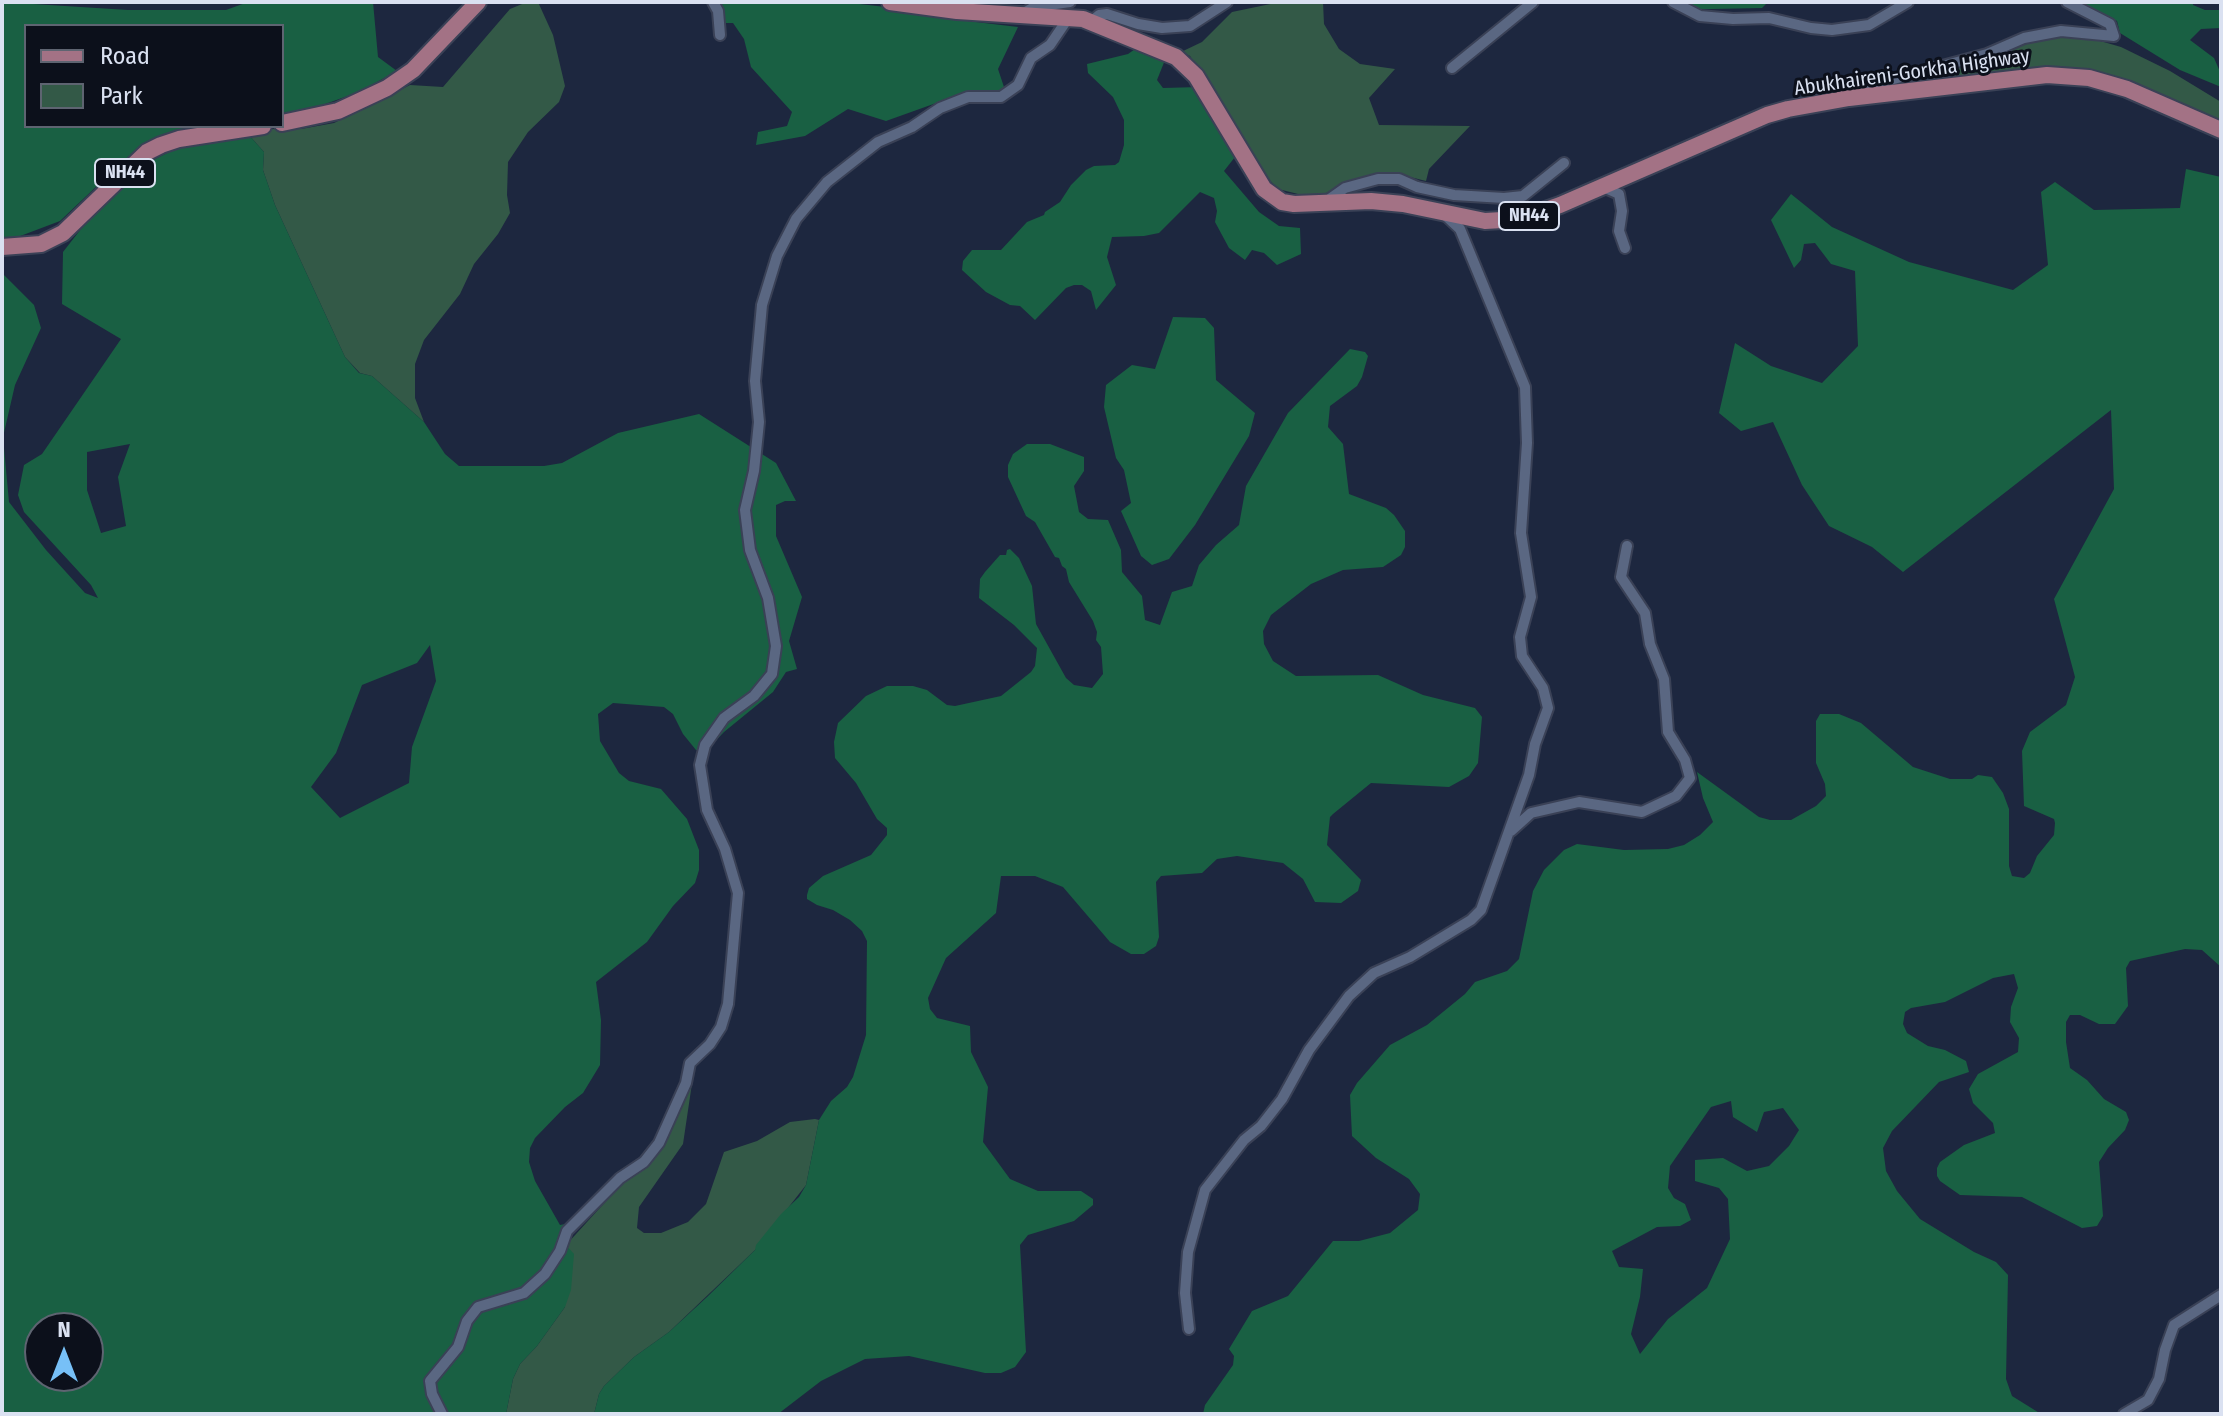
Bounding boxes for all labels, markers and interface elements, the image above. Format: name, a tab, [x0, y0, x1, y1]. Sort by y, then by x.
legend	[24, 24, 284, 128]
text: Road	[100, 42, 150, 70]
street label: Abukhaireni-Gorkha Highway	[1793, 45, 2031, 101]
text: Park	[100, 82, 143, 110]
road number: NH44	[95, 159, 155, 187]
road number: NH44	[1499, 202, 1559, 230]
north arrow	[24, 1312, 104, 1392]
text: N	[57, 1316, 71, 1343]

